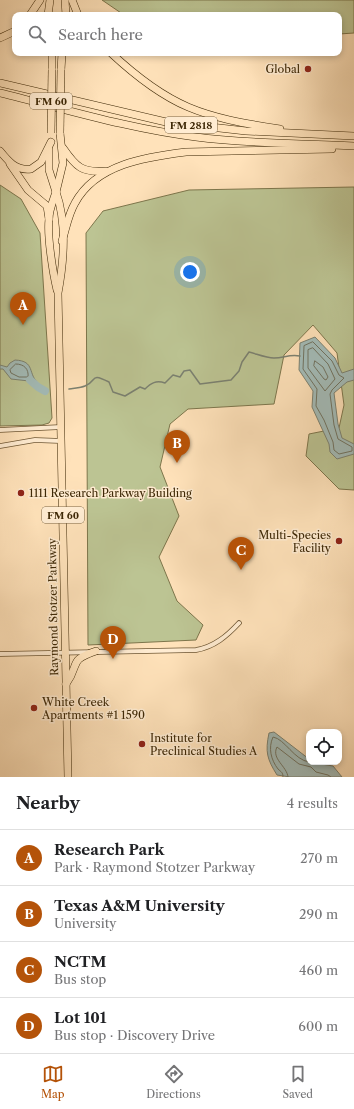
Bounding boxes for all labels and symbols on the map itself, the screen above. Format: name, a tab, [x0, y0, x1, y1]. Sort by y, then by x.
place label: Global	[265, 62, 301, 76]
marker: Global	[303, 64, 313, 74]
road number: FM 60	[30, 93, 72, 109]
road number: FM 2818	[165, 117, 217, 133]
your location	[180, 262, 200, 282]
pin: A	[10, 292, 36, 325]
pin: B	[164, 430, 190, 463]
place label: 1111 Research Parkway Building	[29, 486, 192, 500]
marker: 1111 Research Parkway Building	[16, 488, 26, 498]
road number: FM 60	[42, 507, 84, 523]
place label: Multi-Species Facility	[258, 528, 332, 555]
marker: Multi-Species Facility	[334, 536, 344, 546]
street label: Raymond Stotzer Parkway	[45, 537, 61, 676]
pin: C	[228, 537, 254, 570]
pin: D	[100, 626, 126, 659]
place label: White Creek Apartments #1 1590	[41, 695, 145, 722]
marker: White Creek Apartments #1 1590	[29, 703, 39, 713]
place label: Institute for Preclinical Studies A	[150, 731, 258, 758]
marker: Institute for Preclinical Studies A	[137, 739, 147, 749]

